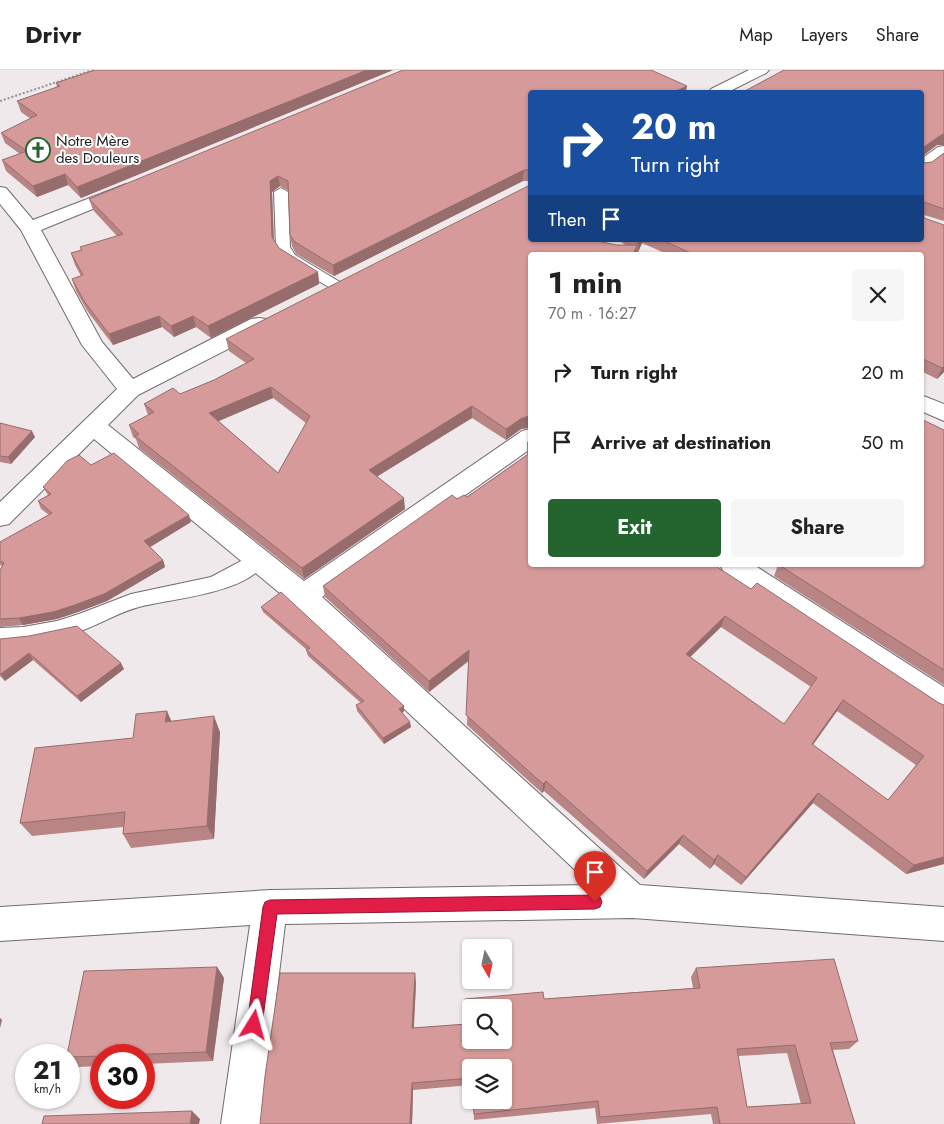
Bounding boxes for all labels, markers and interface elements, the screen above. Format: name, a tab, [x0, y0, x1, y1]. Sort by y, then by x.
text: Drivr	[25, 17, 82, 52]
text: Map	[739, 22, 773, 48]
text: Layers	[801, 22, 848, 48]
text: Share	[876, 22, 919, 48]
text: 20 m	[631, 102, 716, 152]
icon: right	[548, 110, 613, 175]
place label: Notre Mère des Douleurs	[56, 130, 139, 169]
church icon: Notre Mère des Douleurs	[25, 137, 51, 163]
text: Turn right	[631, 148, 719, 180]
icon: arrive	[597, 205, 625, 233]
text: Then	[548, 206, 587, 233]
text: 1 min	[548, 261, 622, 304]
button: close	[852, 269, 904, 321]
text: 70 m · 16:27	[548, 302, 636, 325]
icon: right	[548, 358, 576, 386]
text: Turn right	[591, 359, 677, 386]
text: 20 m	[861, 359, 904, 386]
icon: arrive	[548, 428, 576, 456]
text: Arrive at destination	[591, 429, 771, 456]
text: 50 m	[861, 429, 904, 456]
button: Exit	[548, 499, 721, 557]
button: Share	[731, 499, 904, 557]
pin	[574, 851, 616, 902]
icon: arrive	[581, 858, 609, 886]
north arrow	[462, 939, 512, 989]
map controls	[462, 939, 512, 1109]
position arrow	[227, 998, 279, 1050]
button: search	[462, 999, 512, 1049]
speed limit sign: 30	[90, 1044, 155, 1109]
text: 21	[33, 1052, 62, 1088]
button: layers	[462, 1059, 512, 1109]
text: km/h	[34, 1080, 61, 1098]

